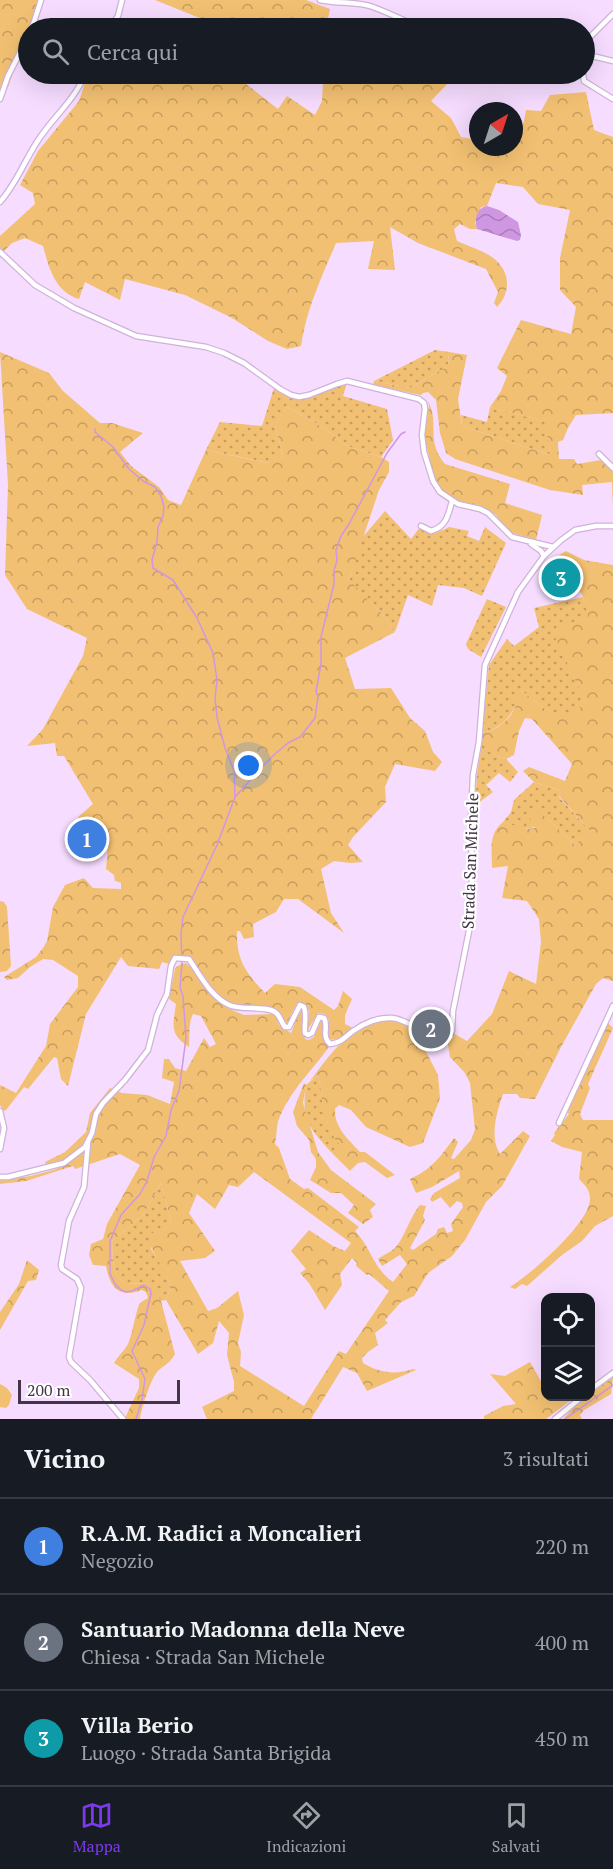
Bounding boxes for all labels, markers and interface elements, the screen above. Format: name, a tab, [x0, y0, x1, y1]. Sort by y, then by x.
search box	[18, 18, 595, 84]
icon: search	[39, 35, 72, 68]
text: Cerca qui	[87, 37, 178, 66]
north arrow	[469, 102, 523, 156]
pin: 3	[542, 556, 580, 600]
your location	[234, 751, 263, 780]
street label: Strada San Michele	[457, 793, 483, 929]
pin: 1	[68, 816, 106, 862]
pin: 2	[412, 1006, 450, 1052]
map controls	[541, 1293, 595, 1401]
button: locate	[541, 1293, 595, 1347]
button: layers	[541, 1347, 595, 1401]
scale bar	[18, 1377, 180, 1404]
text: 200 m	[27, 1379, 70, 1401]
text: Vicino	[24, 1441, 105, 1475]
text: 3 risultati	[503, 1445, 589, 1472]
text: R.A.M. Radici a Moncalieri	[81, 1518, 362, 1547]
text: 1	[38, 1533, 49, 1560]
text: 220 m	[535, 1533, 589, 1560]
text: Negozio	[81, 1547, 154, 1574]
text: Santuario Madonna della Neve	[81, 1614, 405, 1643]
text: 2	[38, 1629, 49, 1656]
text: 400 m	[535, 1629, 589, 1656]
text: Chiesa · Strada San Michele	[81, 1643, 325, 1670]
text: Villa Berio	[81, 1710, 193, 1739]
text: 3	[38, 1725, 49, 1752]
text: 450 m	[535, 1725, 589, 1752]
text: Luogo · Strada Santa Brigida	[81, 1739, 331, 1766]
tab: Mappa	[73, 1799, 121, 1857]
tab: Indicazioni	[266, 1799, 346, 1857]
tab: Salvati	[492, 1799, 540, 1857]

